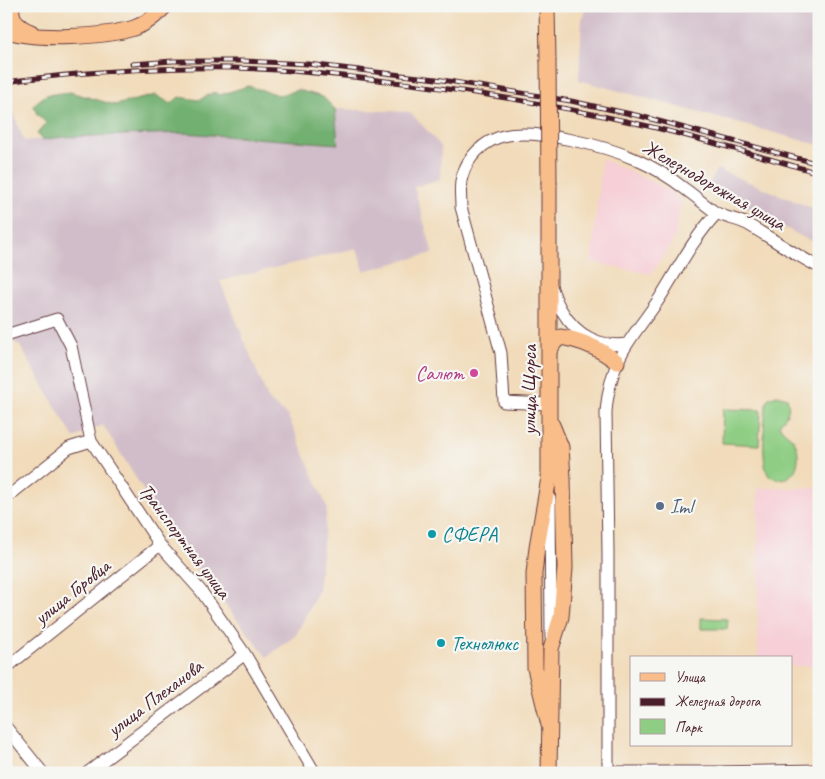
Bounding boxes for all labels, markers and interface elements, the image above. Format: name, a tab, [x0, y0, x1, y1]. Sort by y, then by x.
street label: Железнодорожная улица	[638, 134, 791, 237]
street label: улица Щорса	[517, 343, 542, 436]
place label: Салют	[416, 361, 466, 386]
marker: Салют	[468, 367, 480, 379]
street label: Транспортная улица	[133, 478, 237, 605]
place label: Iml	[670, 494, 696, 519]
marker: Iml	[654, 500, 666, 512]
place label: СФЕРА	[442, 522, 498, 547]
marker: СФЕРА	[426, 528, 438, 540]
street label: улица Горовца	[28, 553, 116, 631]
place label: Технолюкс	[451, 631, 519, 656]
marker: Технолюкс	[435, 637, 447, 649]
street label: улица Плеханова	[102, 653, 209, 743]
legend	[630, 656, 792, 746]
text: Улица	[675, 668, 706, 687]
text: Железная дорога	[675, 692, 762, 711]
text: Парк	[675, 718, 703, 737]

